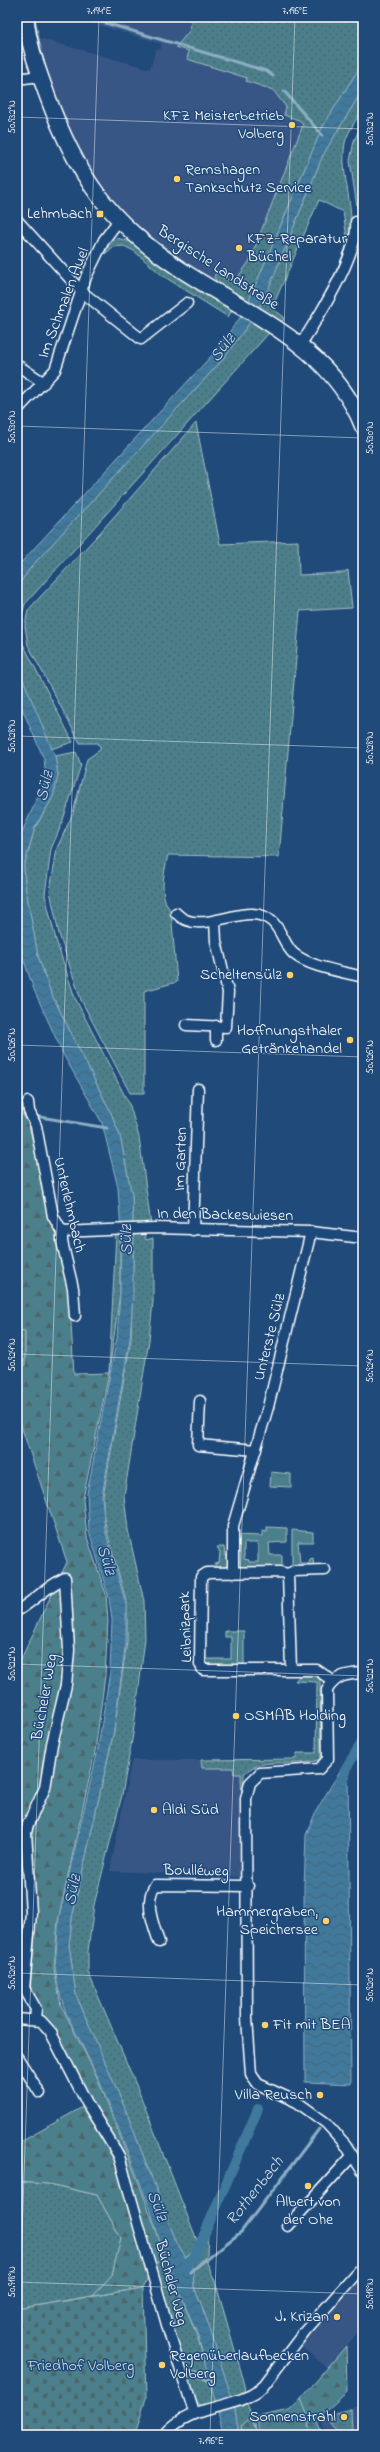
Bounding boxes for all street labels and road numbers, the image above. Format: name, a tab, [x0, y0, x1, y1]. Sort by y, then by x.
street label: Bergische Landstraße	[151, 219, 284, 317]
street label: Im Schmalen Auel	[32, 244, 96, 362]
street label: Im Garten	[168, 1126, 194, 1192]
street label: Unterlehmbach	[46, 1155, 92, 1255]
street label: In den Backeswiesen	[157, 1202, 293, 1228]
street label: Unterste Sülz	[248, 1291, 292, 1383]
street label: Leibnizpark	[173, 1590, 199, 1663]
street label: Bücheler Weg	[25, 1652, 64, 1743]
street label: Boulléweg	[162, 1858, 229, 1884]
street label: Bücheler Weg	[148, 2237, 194, 2328]

